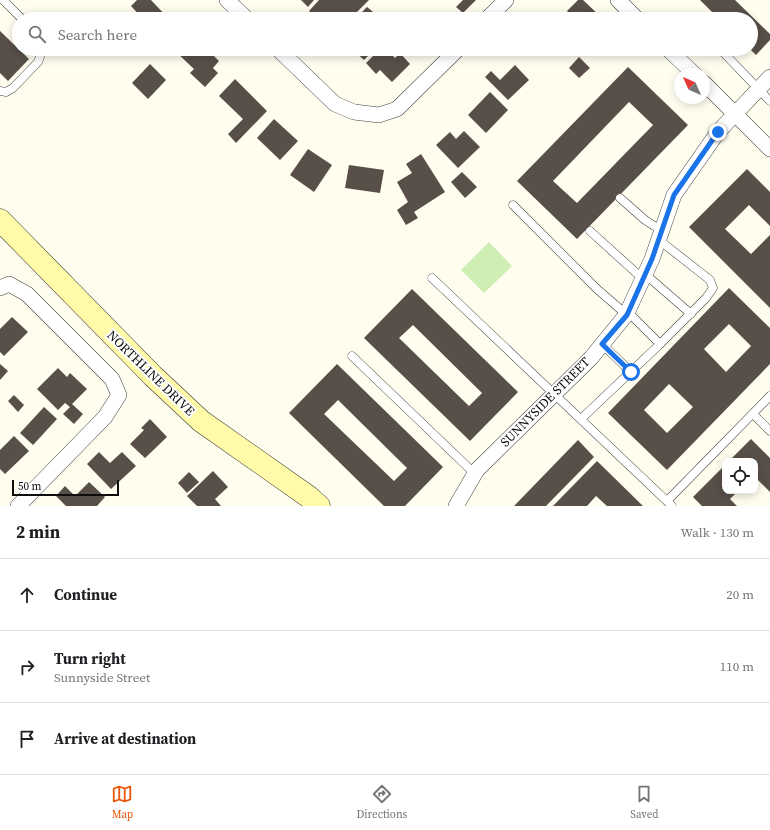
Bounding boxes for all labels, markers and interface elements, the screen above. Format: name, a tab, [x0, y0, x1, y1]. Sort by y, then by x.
search box	[12, 12, 758, 56]
icon: search	[26, 23, 48, 45]
text: Search here	[58, 24, 137, 45]
north arrow	[674, 68, 710, 104]
route end	[709, 123, 727, 141]
street label: NORTHLINE DRIVE	[103, 327, 199, 419]
street label: SUNNYSIDE STREET	[497, 354, 593, 450]
route start	[622, 363, 640, 381]
map controls	[722, 458, 758, 494]
button: locate	[722, 458, 758, 494]
scale bar	[12, 478, 119, 497]
text: 50 m	[18, 479, 41, 494]
text: 2 min	[16, 520, 60, 544]
text: Walk · 130 m	[681, 524, 754, 541]
icon: ahead	[16, 584, 38, 606]
text: Continue	[54, 584, 117, 605]
text: 20 m	[726, 586, 754, 603]
text: Turn right	[54, 648, 126, 669]
icon: right	[16, 656, 38, 678]
text: 110 m	[720, 658, 754, 675]
text: Sunnyside Street	[54, 669, 150, 686]
icon: arrive	[16, 728, 38, 750]
text: Arrive at destination	[54, 728, 196, 749]
tab: Map	[111, 783, 133, 822]
tab: Directions	[356, 783, 407, 822]
tab: Saved	[630, 783, 659, 822]

